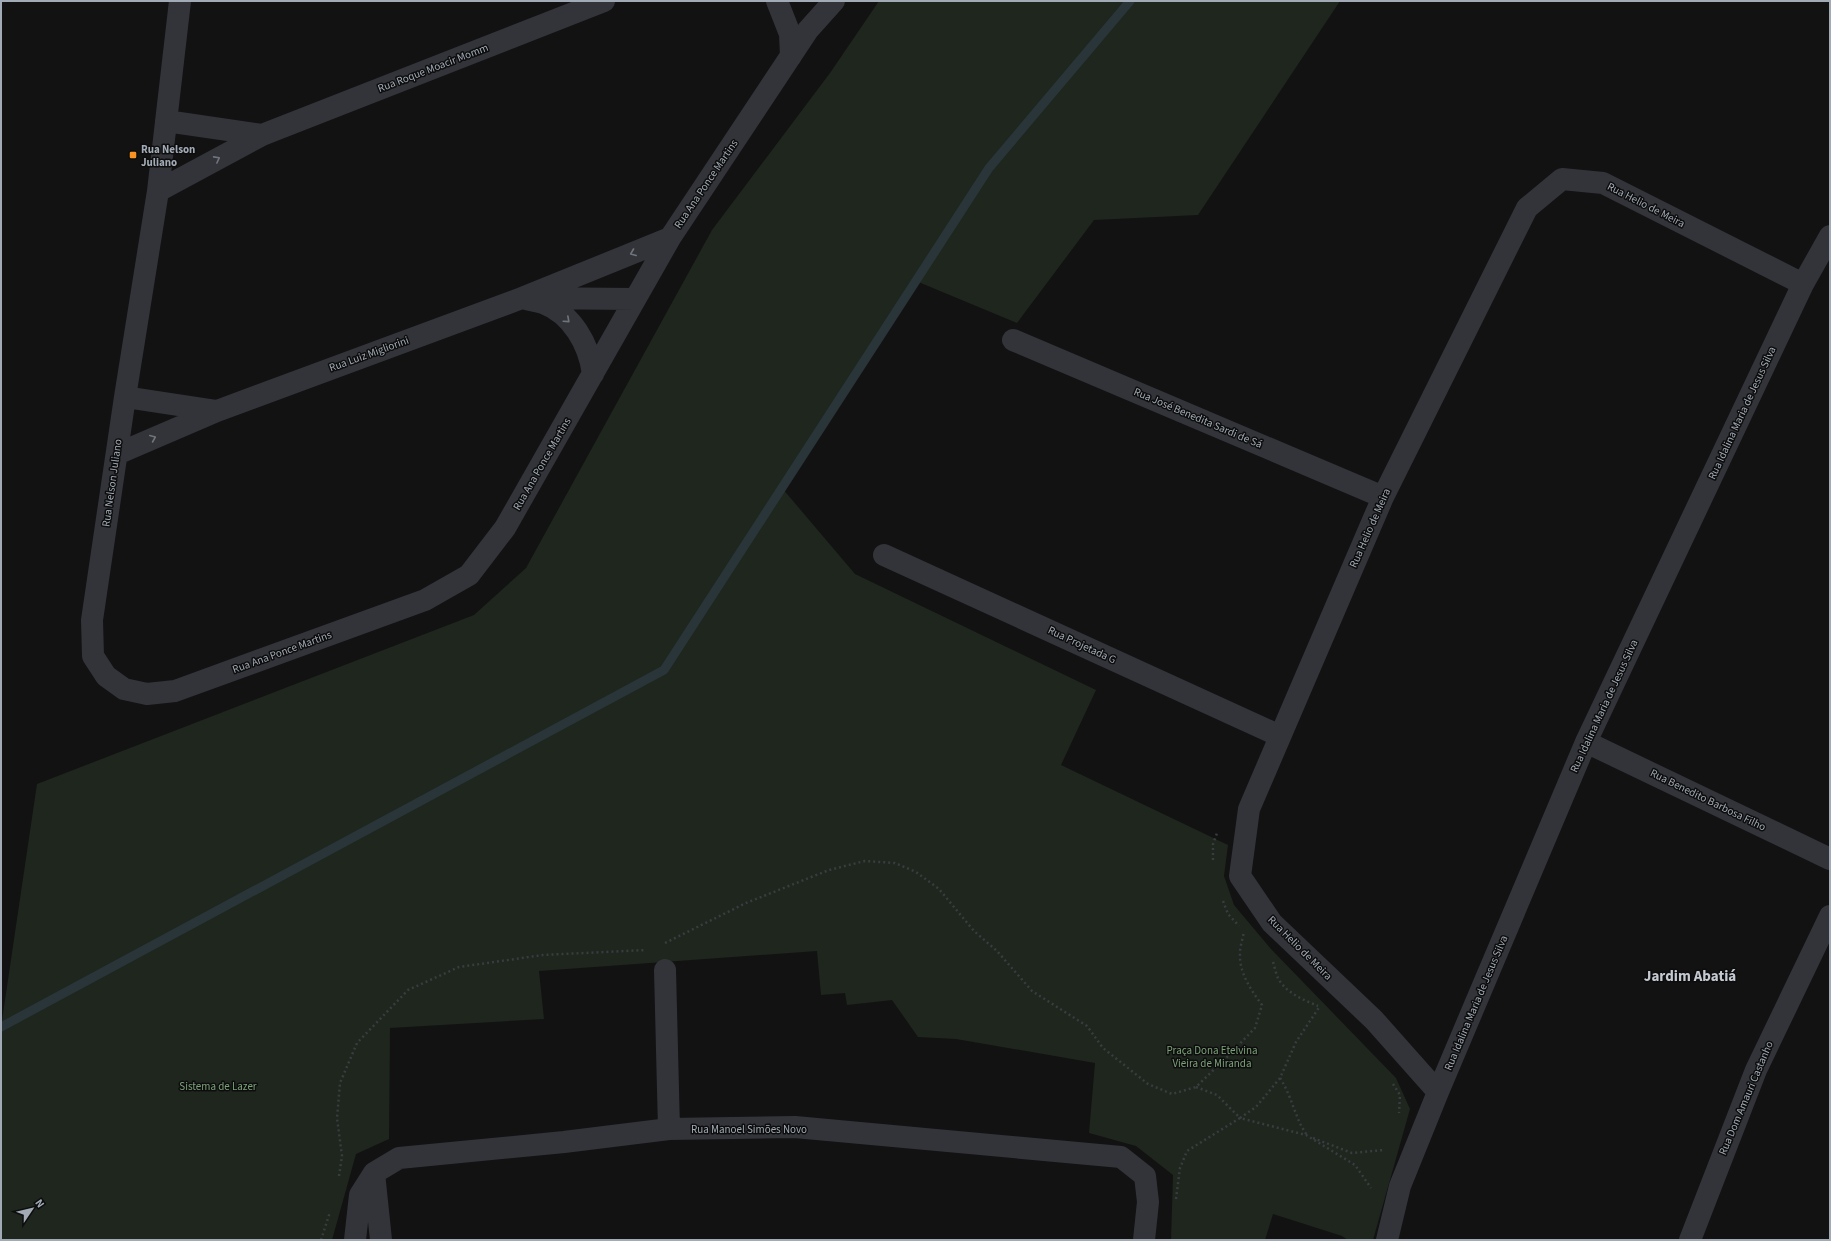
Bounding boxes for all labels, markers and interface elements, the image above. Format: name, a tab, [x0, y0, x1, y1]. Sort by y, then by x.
street label: Rua Roque Moacir Momm	[376, 40, 490, 96]
street label: Rua Ana Ponce Martins	[671, 136, 742, 232]
place label: Rua Nelson Juliano	[141, 142, 195, 170]
marker: Rua Nelson Juliano	[128, 150, 138, 160]
one-way arrow	[213, 156, 221, 164]
street label: Rua Helio de Meira	[1605, 179, 1687, 231]
one-way arrow	[630, 248, 638, 256]
one-way arrow	[562, 315, 570, 322]
street label: Rua Luiz Migliorini	[327, 333, 411, 375]
street label: Rua Idalina Maria de Jesus Silva	[1704, 344, 1780, 482]
street label: Rua José Benedita Sardi de Sá	[1131, 384, 1265, 452]
street label: Rua Ana Ponce Martins	[509, 415, 575, 513]
one-way arrow	[149, 435, 156, 443]
street label: Rua Nelson Juliano	[98, 438, 126, 528]
street label: Rua Helio de Meira	[1346, 486, 1394, 570]
street label: Rua Projetada G	[1045, 623, 1119, 667]
street label: Rua Ana Ponce Martins	[230, 627, 334, 677]
street label: Rua Idalina Maria de Jesus Silva	[1566, 637, 1642, 775]
street label: Rua Benedito Barbosa Filho	[1648, 765, 1768, 835]
street label: Rua Helio de Meira	[1265, 913, 1335, 983]
street label: Rua Idalina Maria de Jesus Silva	[1441, 933, 1511, 1073]
district label: Jardim Abatiá	[1644, 966, 1736, 987]
street label: Rua Dom Amauri Castanho	[1715, 1039, 1777, 1157]
park label: Praça Dona Etelvina Vieira de Miranda	[1166, 1043, 1258, 1071]
park label: Sistema de Lazer	[179, 1079, 257, 1094]
street label: Rua Manoel Simões Novo	[691, 1122, 807, 1137]
north arrow	[12, 1189, 52, 1229]
text: N	[32, 1196, 48, 1211]

